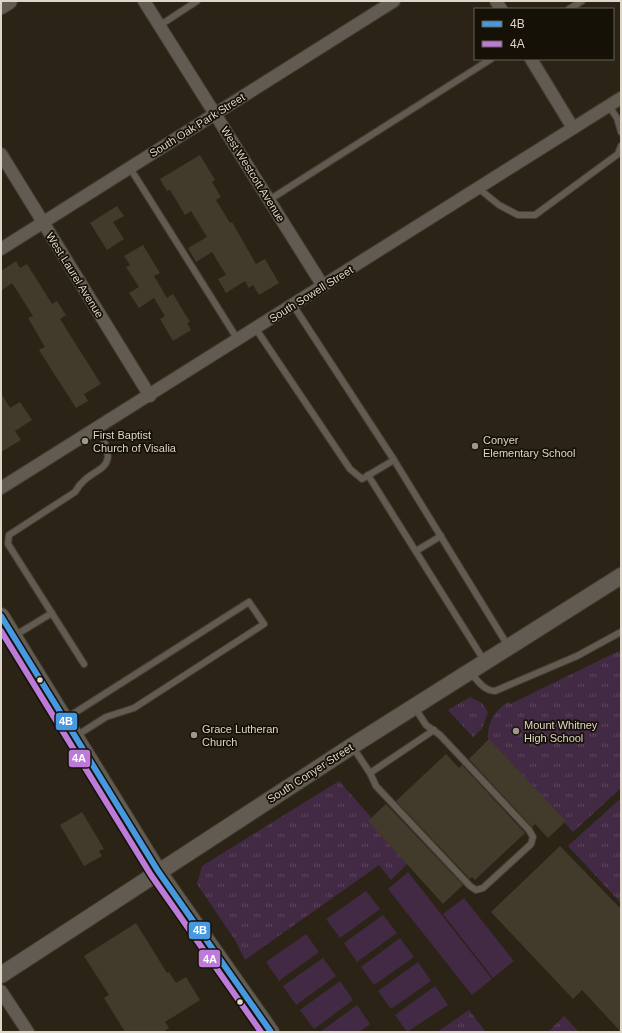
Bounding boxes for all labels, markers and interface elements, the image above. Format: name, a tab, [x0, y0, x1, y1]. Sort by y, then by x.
legend	[474, 8, 614, 60]
text: 4B	[510, 17, 525, 31]
text: 4A	[510, 37, 525, 51]
street label: South Oak Park Street	[147, 91, 247, 159]
street label: West Westcott Avenue	[219, 124, 287, 224]
street label: West Laurel Avenue	[44, 230, 106, 320]
street label: South Sowell Street	[267, 263, 355, 325]
place label: First Baptist Church of Visalia	[93, 429, 177, 454]
place label: Conyer Elementary School	[483, 434, 575, 459]
marker: First Baptist Church of Visalia	[80, 436, 90, 446]
marker: Conyer Elementary School	[470, 441, 480, 451]
unlabelled marker	[35, 675, 45, 685]
line badge: 4B	[55, 712, 78, 731]
text: 4B	[59, 715, 73, 727]
place label: Mount Whitney High School	[524, 719, 598, 744]
place label: Grace Lutheran Church	[202, 723, 278, 748]
marker: Mount Whitney High School	[511, 726, 521, 736]
marker: Grace Lutheran Church	[189, 730, 199, 740]
street label: South Conyer Street	[265, 741, 355, 805]
line badge: 4A	[68, 749, 91, 768]
text: 4A	[72, 752, 86, 764]
line badge: 4B	[188, 921, 211, 940]
text: 4B	[193, 924, 207, 936]
line badge: 4A	[198, 949, 221, 968]
text: 4A	[203, 953, 217, 965]
unlabelled marker	[235, 997, 245, 1007]

